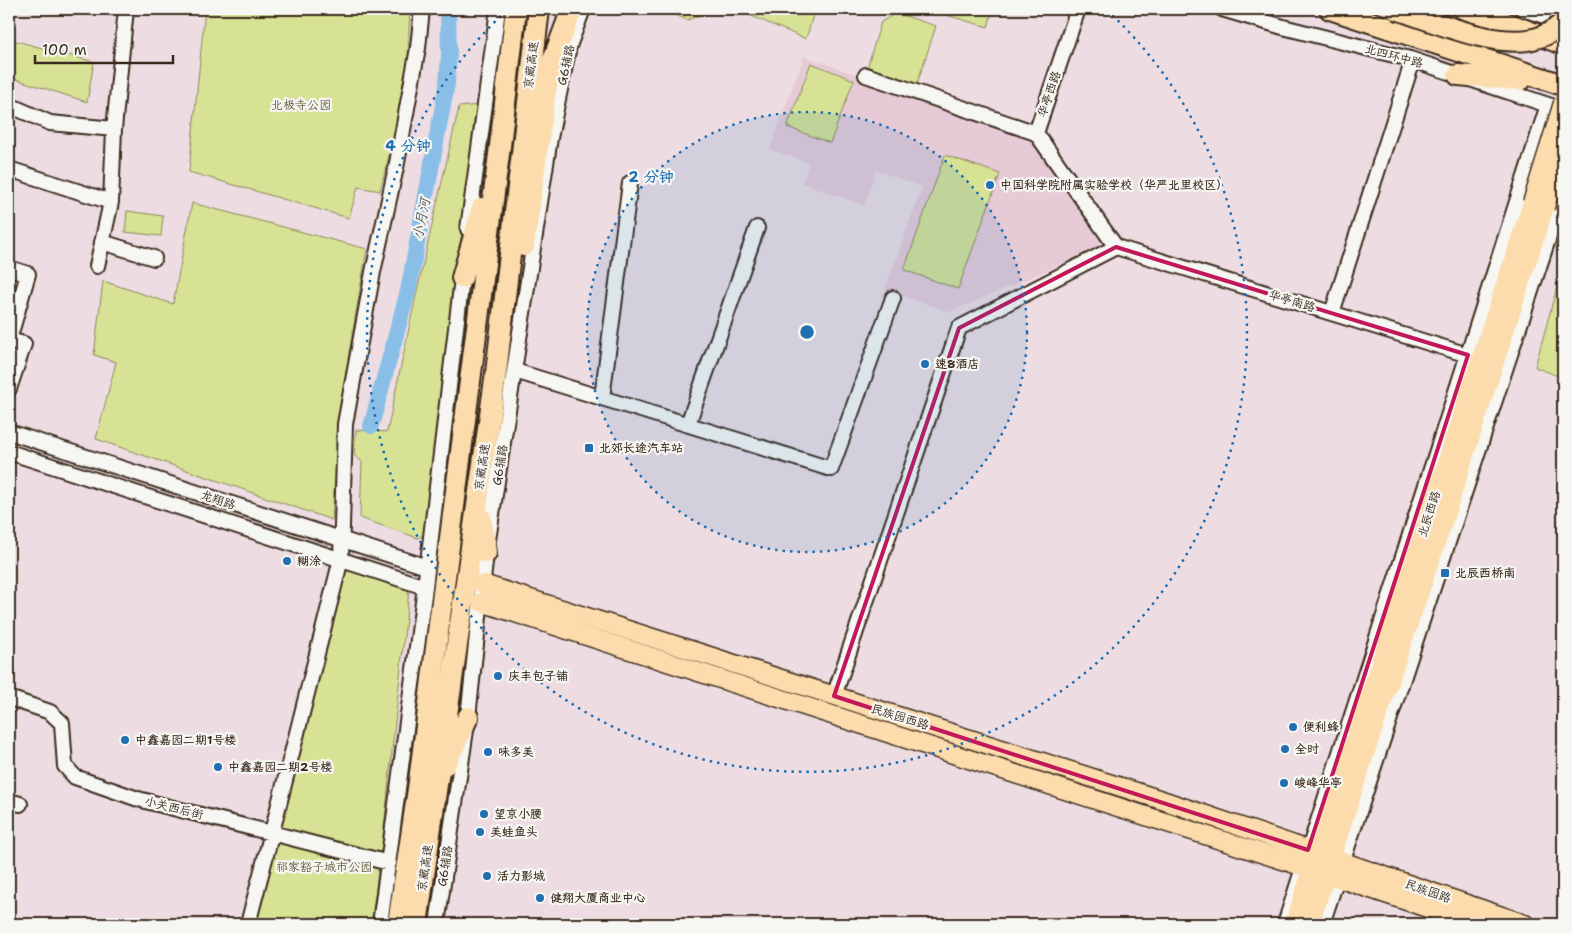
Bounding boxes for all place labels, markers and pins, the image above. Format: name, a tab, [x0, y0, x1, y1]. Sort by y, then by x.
place label: 中国科学院附属实验学校（华严北里校区）	[1000, 177, 1228, 193]
marker: 中国科学院附属实验学校（华严北里校区）	[984, 179, 996, 191]
centre of rings	[798, 323, 816, 341]
place label: 速8酒店	[935, 356, 979, 372]
marker: 速8酒店	[919, 358, 931, 370]
place label: 北郊长途汽车站	[599, 440, 683, 456]
marker: 北郊长途汽车站	[583, 442, 595, 454]
place label: 糊涂	[297, 553, 321, 569]
marker: 糊涂	[281, 555, 293, 567]
place label: 北辰西桥南	[1455, 565, 1515, 581]
marker: 北辰西桥南	[1439, 567, 1451, 579]
place label: 庆丰包子铺	[508, 668, 568, 684]
marker: 庆丰包子铺	[492, 670, 504, 682]
place label: 便利蜂	[1303, 719, 1339, 735]
marker: 便利蜂	[1287, 721, 1299, 733]
place label: 中鑫嘉园二期1号楼	[135, 732, 236, 748]
marker: 中鑫嘉园二期1号楼	[119, 734, 131, 746]
place label: 全时	[1295, 741, 1319, 757]
marker: 全时	[1279, 743, 1291, 755]
place label: 味多美	[498, 744, 534, 760]
marker: 味多美	[482, 746, 494, 758]
place label: 中鑫嘉园二期2号楼	[228, 759, 332, 775]
marker: 中鑫嘉园二期2号楼	[212, 761, 224, 773]
place label: 峻峰华亭	[1294, 775, 1342, 791]
marker: 峻峰华亭	[1278, 777, 1290, 789]
place label: 望京小腰	[494, 806, 542, 822]
marker: 望京小腰	[478, 808, 490, 820]
place label: 美蛙鱼头	[490, 824, 538, 840]
marker: 美蛙鱼头	[474, 826, 486, 838]
place label: 活力影城	[497, 868, 545, 884]
marker: 活力影城	[481, 870, 493, 882]
place label: 健翔大厦商业中心	[550, 890, 646, 906]
marker: 健翔大厦商业中心	[534, 892, 546, 904]

